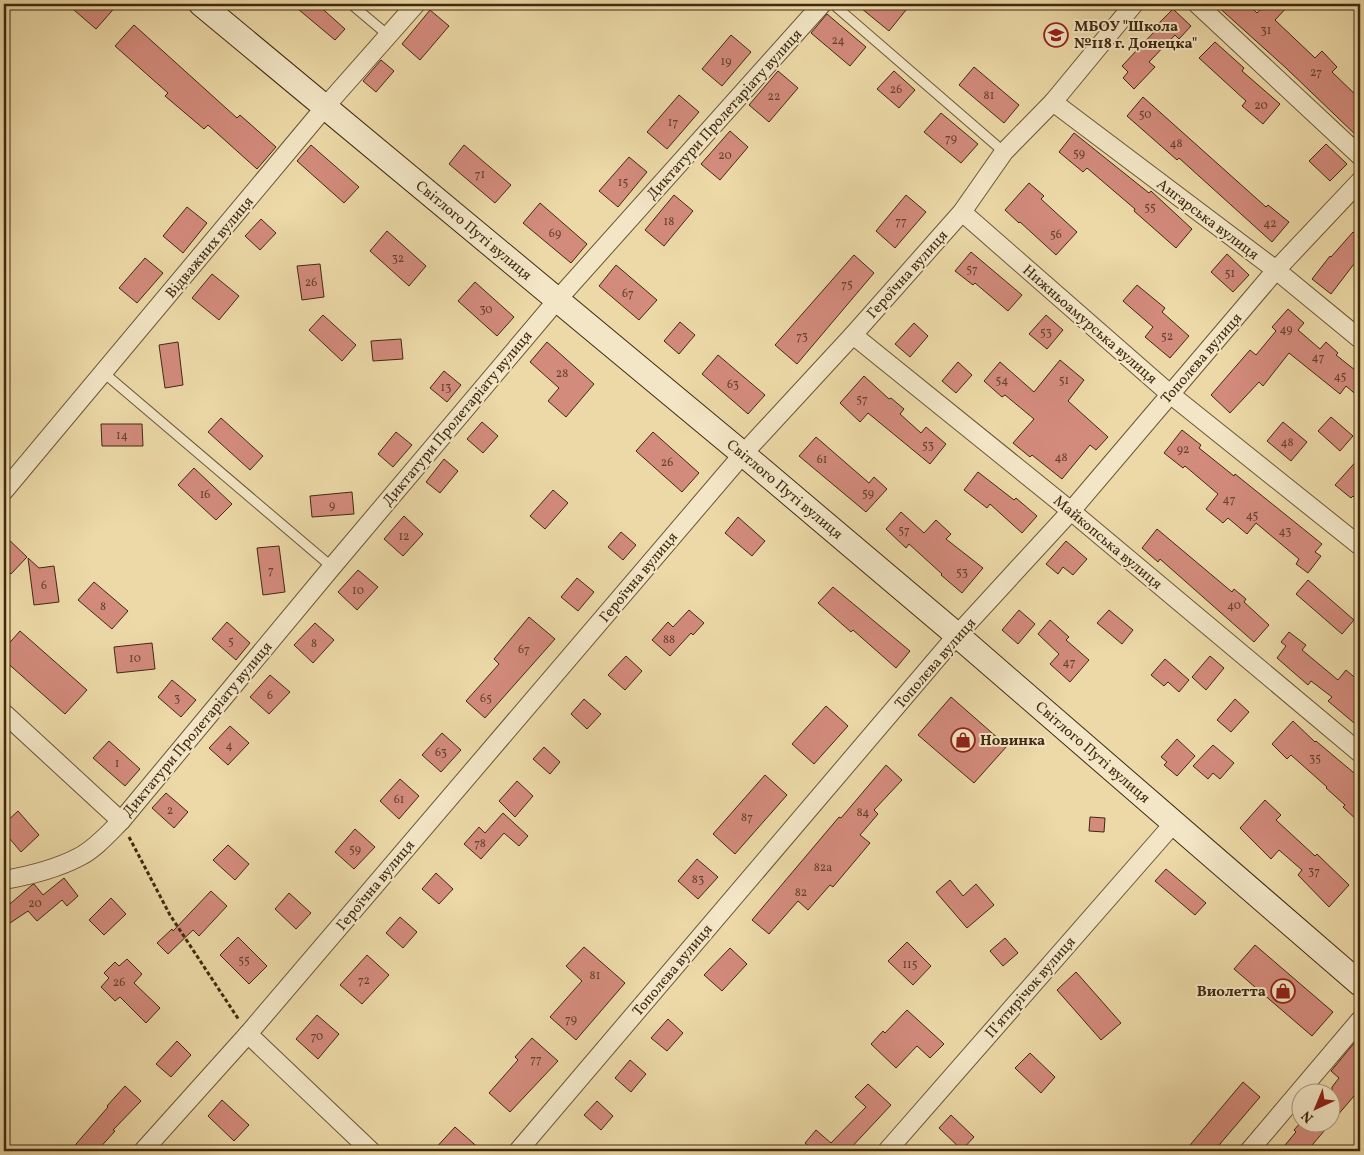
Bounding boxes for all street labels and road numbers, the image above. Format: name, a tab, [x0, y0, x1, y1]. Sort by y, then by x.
street label: Диктатури Пролетаріату вулиця	[643, 25, 808, 205]
street label: Ангарська вулиця	[1151, 175, 1263, 266]
street label: Світлого Путі вулиця	[410, 176, 536, 286]
street label: Відважних вулиця	[161, 192, 259, 304]
street label: Героїчна вулиця	[863, 226, 954, 324]
street label: Нижньоамурська вулиця	[1017, 261, 1161, 390]
street label: Тополєва вулиця	[1157, 309, 1248, 409]
street label: Диктатури Пролетаріату вулиця	[378, 327, 538, 511]
street label: Світлого Путі вулиця	[721, 435, 847, 545]
street label: Майкопська вулиця	[1048, 491, 1166, 595]
street label: Героїчна вулиця	[595, 528, 683, 628]
street label: Тополєва вулиця	[891, 614, 982, 714]
street label: Диктатури Пролетаріату вулиця	[118, 638, 278, 822]
street label: Світлого Путі вулиця	[1030, 697, 1154, 809]
street label: Героїчна вулиця	[332, 836, 420, 936]
street label: Тополєва вулиця	[628, 920, 718, 1022]
street label: П’ятирічок вулиця	[981, 932, 1081, 1043]

